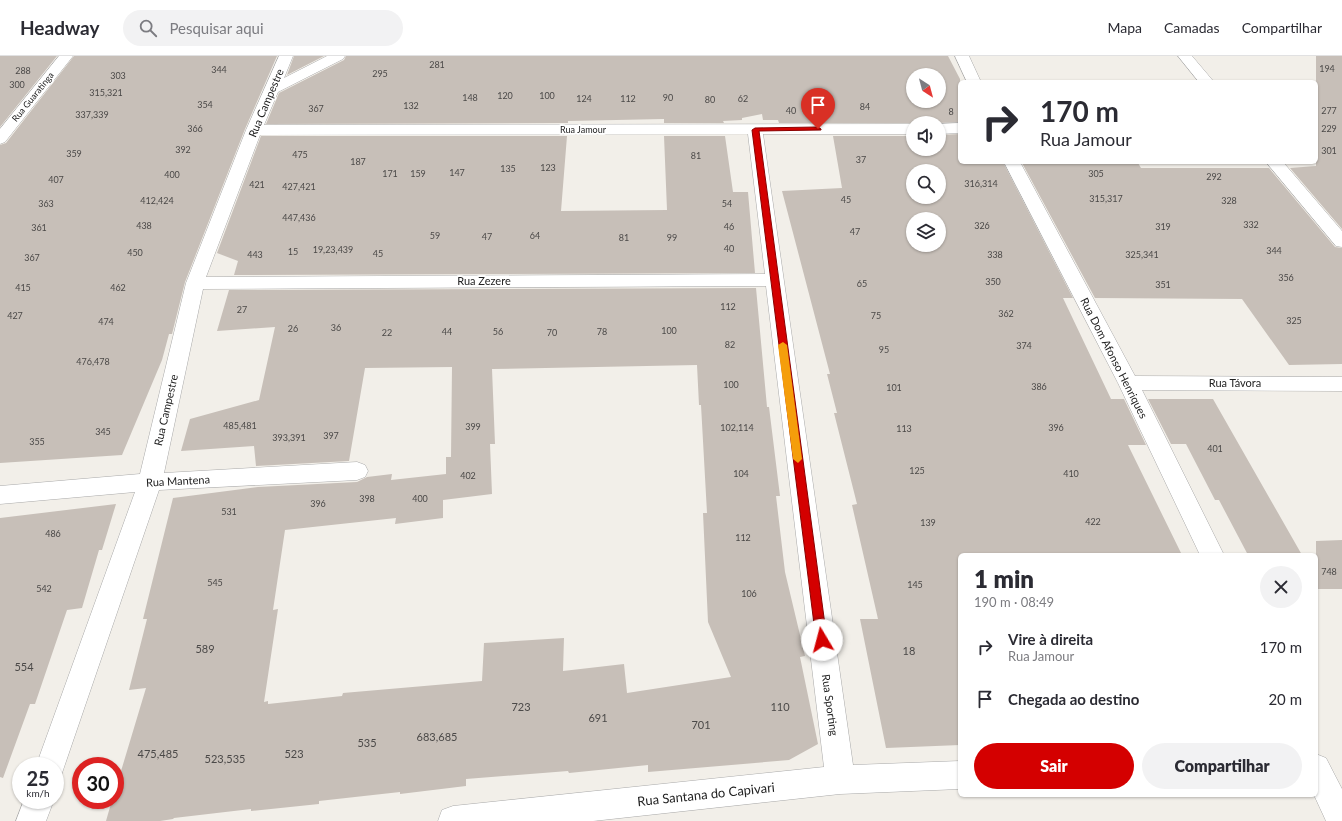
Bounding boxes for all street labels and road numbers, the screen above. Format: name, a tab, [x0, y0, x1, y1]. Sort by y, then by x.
street label: Rua Campestre	[245, 66, 286, 139]
street label: Rua Guaratinga	[9, 70, 56, 124]
street label: Rua Jamour	[560, 124, 607, 135]
street label: Rua Zezere	[457, 274, 511, 287]
street label: Rua Dom Afonso Henriques	[1078, 295, 1151, 421]
street label: Rua Campestre	[151, 373, 180, 447]
street label: Rua Távora	[1209, 376, 1261, 389]
street label: Rua Mantena	[146, 472, 210, 489]
street label: Rua Sporting	[820, 673, 841, 737]
street label: Rua Santana do Capivari	[637, 779, 775, 809]

